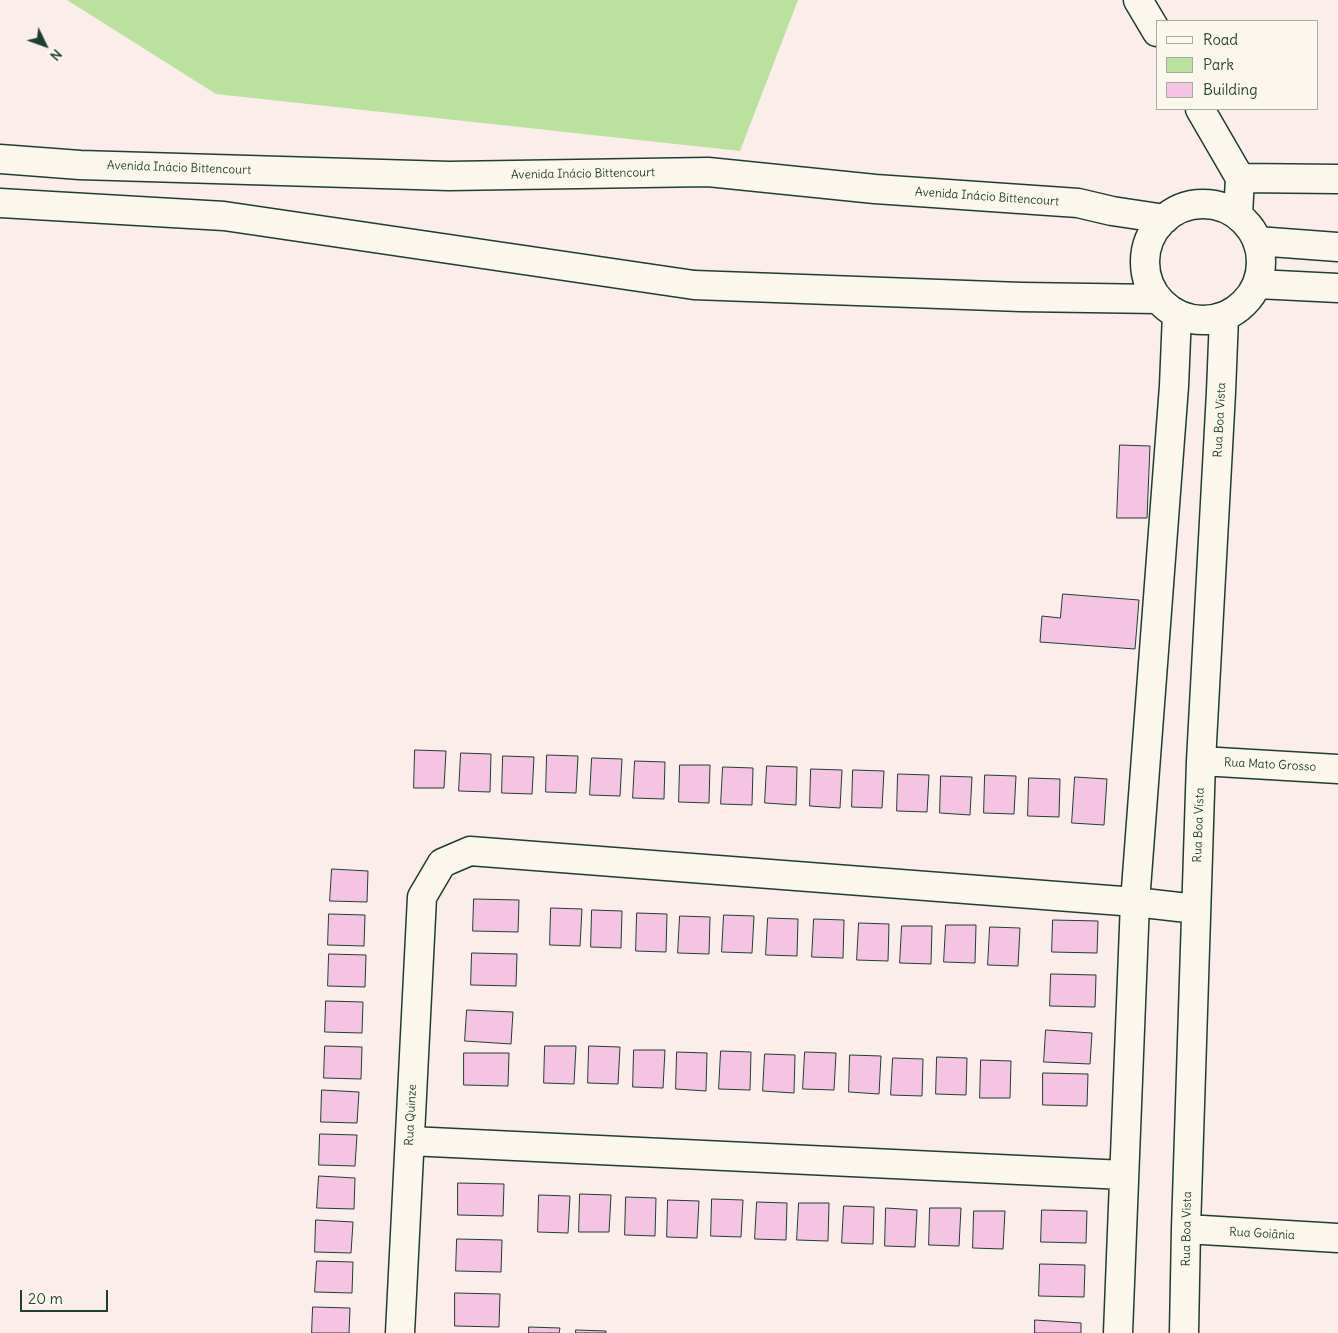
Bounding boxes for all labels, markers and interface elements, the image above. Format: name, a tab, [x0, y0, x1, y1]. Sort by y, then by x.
north arrow	[20, 20, 70, 70]
legend	[1156, 20, 1318, 110]
text: Road	[1203, 30, 1238, 49]
text: N	[46, 45, 66, 65]
text: Park	[1203, 55, 1234, 74]
text: Building	[1203, 80, 1258, 99]
street label: Avenida Inácio Bittencourt	[107, 158, 251, 178]
street label: Avenida Inácio Bittencourt	[511, 166, 655, 182]
street label: Avenida Inácio Bittencourt	[915, 185, 1059, 209]
street label: Rua Boa Vista	[1211, 382, 1229, 458]
street label: Rua Mato Grosso	[1224, 755, 1316, 775]
street label: Rua Boa Vista	[1190, 787, 1208, 863]
street label: Rua Quinze	[402, 1084, 420, 1146]
street label: Rua Boa Vista	[1179, 1191, 1195, 1267]
street label: Rua Goiânia	[1229, 1225, 1295, 1243]
scale bar	[22, 1280, 110, 1312]
text: 20 m	[28, 1289, 63, 1308]

